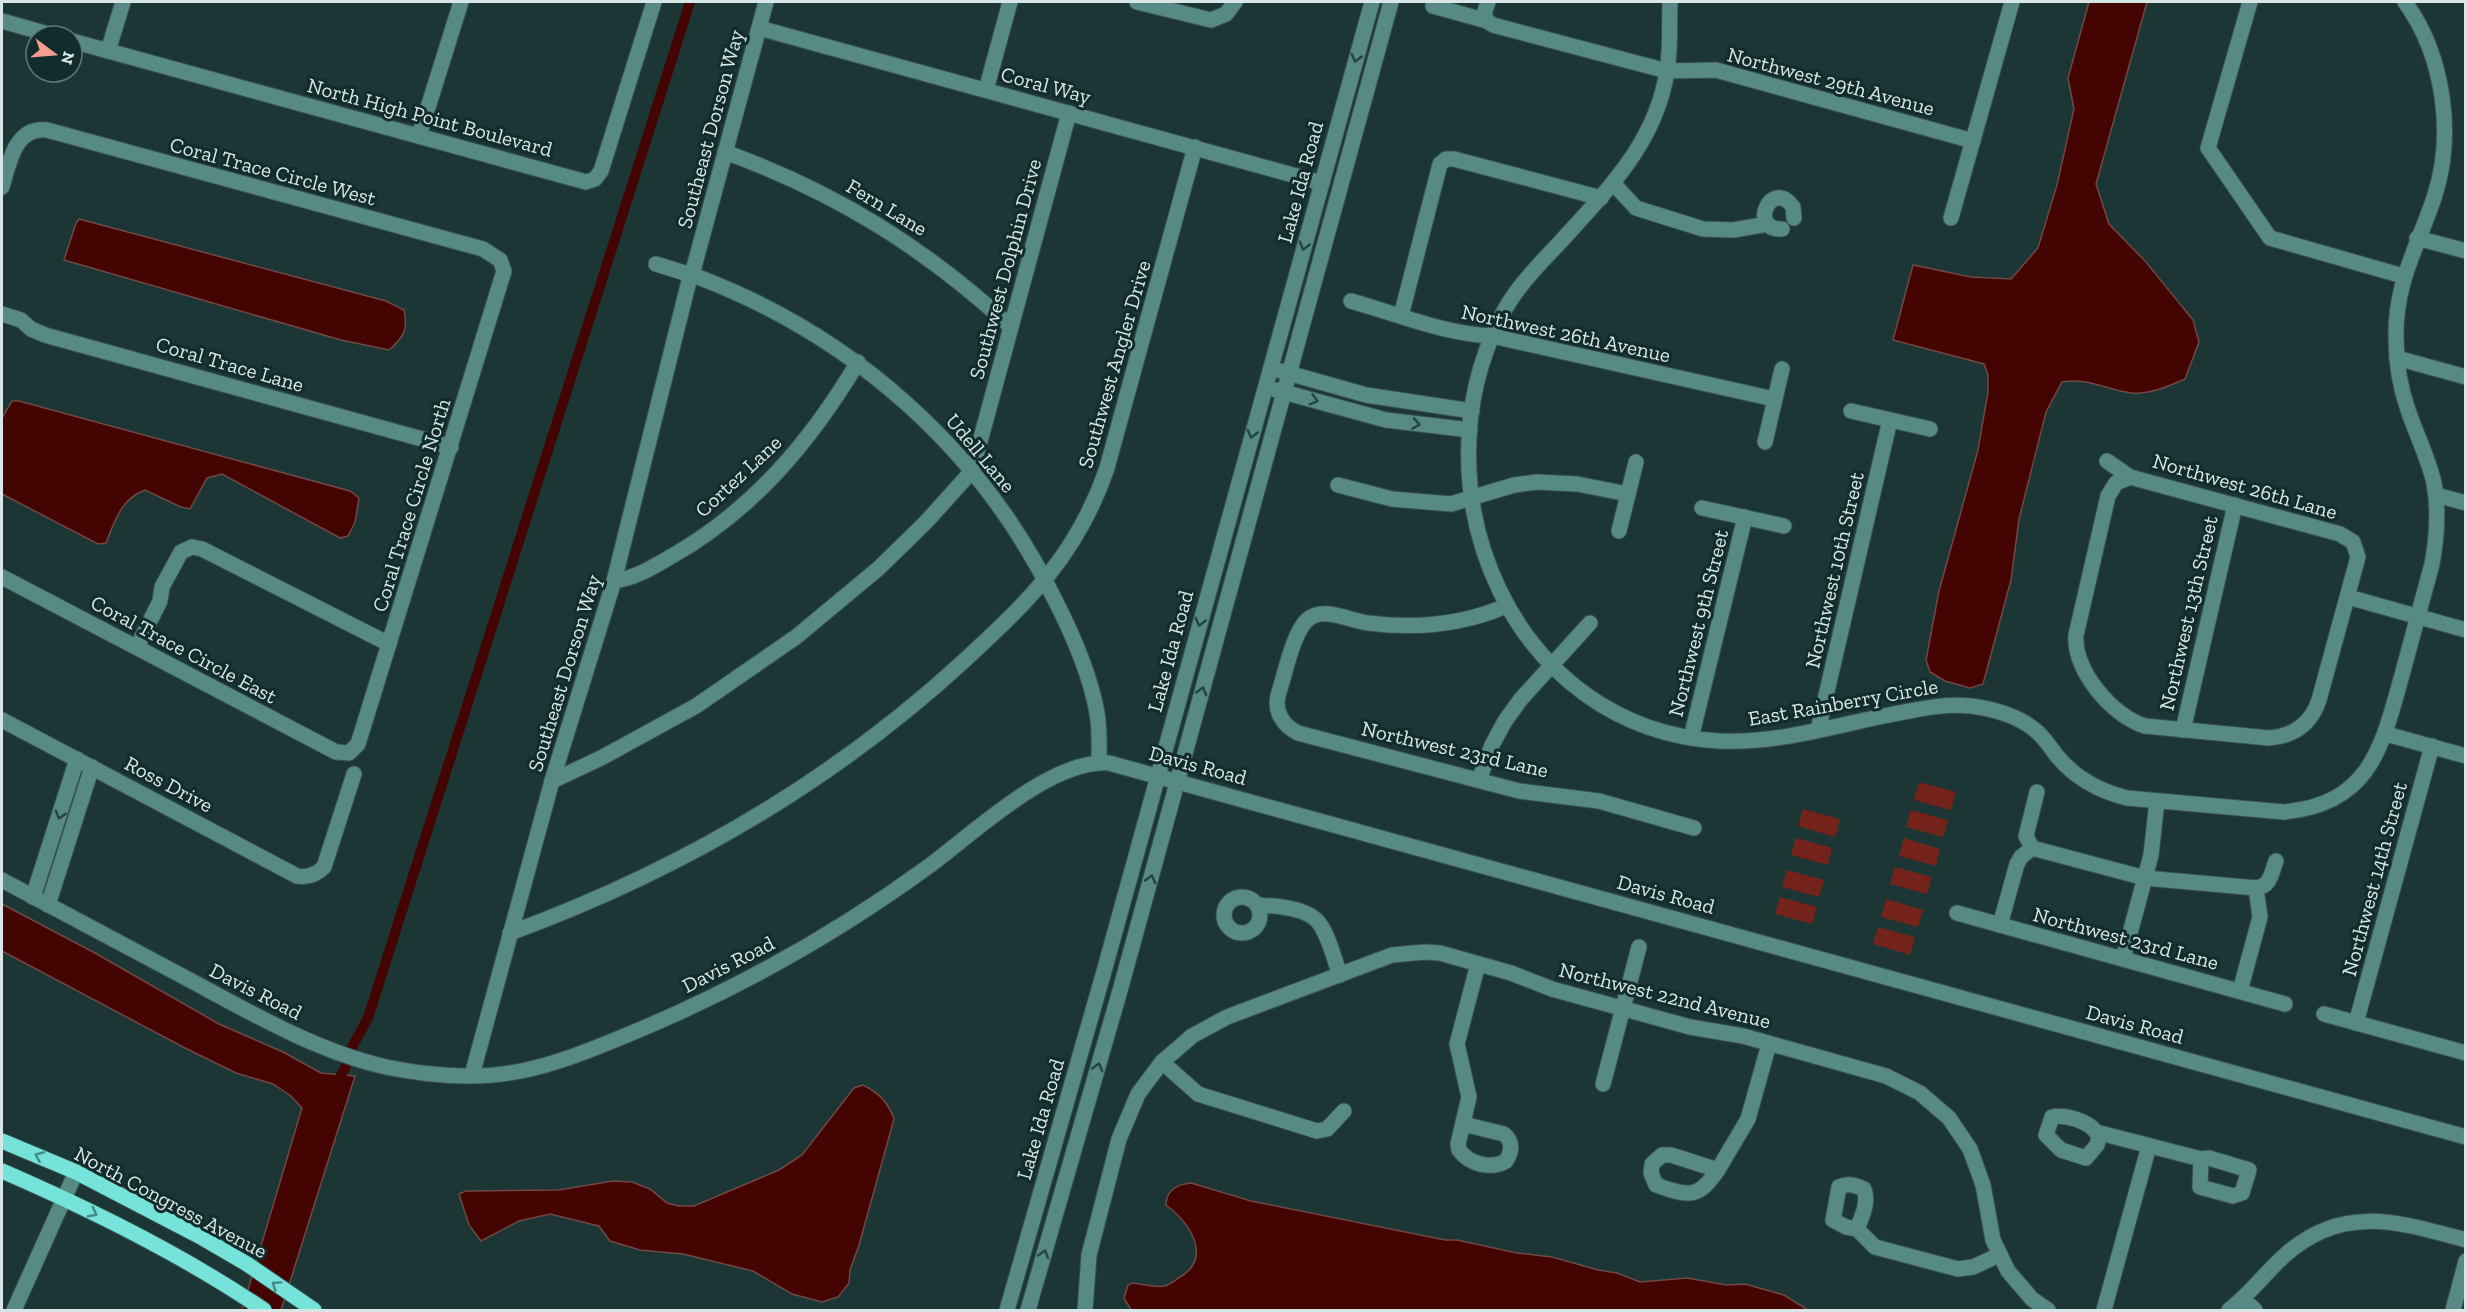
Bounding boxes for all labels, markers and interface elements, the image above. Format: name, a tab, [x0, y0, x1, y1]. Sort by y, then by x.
north arrow	[24, 24, 84, 84]
street label: Southeast Dorson Way	[671, 27, 749, 231]
street label: Northwest 29th Avenue	[1725, 41, 1937, 121]
text: N	[57, 50, 79, 66]
one-way arrow	[1351, 52, 1363, 63]
street label: Coral Way	[998, 61, 1094, 109]
street label: North High Point Boulevard	[305, 72, 556, 162]
street label: Lake Ida Road	[1272, 118, 1328, 245]
street label: Coral Trace Circle West	[167, 131, 379, 211]
street label: Southwest Dolphin Drive	[964, 156, 1046, 382]
street label: Fern Lane	[842, 173, 932, 241]
one-way arrow	[1299, 240, 1311, 251]
street label: Southwest Angler Drive	[1072, 257, 1156, 471]
street label: Northwest 26th Avenue	[1459, 299, 1673, 367]
street label: Coral Trace Lane	[153, 331, 307, 397]
one-way arrow	[1308, 393, 1318, 405]
street label: Coral Trace Circle North	[367, 395, 455, 615]
street label: Udell Lane	[941, 408, 1021, 498]
one-way arrow	[1410, 417, 1420, 430]
one-way arrow	[1247, 428, 1259, 439]
street label: Cortez Lane	[690, 430, 786, 522]
street label: Northwest 26th Lane	[2150, 448, 2340, 524]
street label: Northwest 10th Street	[1799, 469, 1869, 671]
street label: Northwest 13th Street	[2153, 513, 2223, 713]
street label: Northwest 9th Street	[1663, 527, 1733, 719]
street label: Southeast Dorson Way	[522, 571, 606, 775]
street label: Lake Ida Road	[1142, 587, 1198, 714]
street label: Coral Trace Circle East	[87, 589, 281, 709]
one-way arrow	[1195, 616, 1207, 627]
street label: East Rainberry Circle	[1746, 673, 1940, 731]
one-way arrow	[1195, 686, 1207, 697]
street label: Northwest 23rd Lane	[1359, 715, 1551, 783]
street label: Davis Road	[1146, 740, 1250, 790]
street label: Ross Drive	[121, 750, 217, 818]
street label: Northwest 14th Street	[2336, 779, 2412, 979]
one-way arrow	[55, 809, 67, 820]
street label: Davis Road	[1614, 869, 1718, 919]
one-way arrow	[1143, 874, 1156, 884]
street label: Northwest 23rd Lane	[2031, 901, 2222, 975]
street label: Davis Road	[678, 930, 779, 998]
street label: Davis Road	[206, 957, 307, 1025]
street label: Northwest 22nd Avenue	[1557, 957, 1773, 1033]
street label: Davis Road	[2083, 999, 2187, 1049]
street label: Lake Ida Road	[1011, 1055, 1069, 1182]
one-way arrow	[1091, 1062, 1103, 1073]
street label: North Congress Avenue	[70, 1141, 272, 1263]
one-way arrow	[34, 1152, 45, 1164]
one-way arrow	[86, 1206, 97, 1217]
one-way arrow	[1037, 1249, 1050, 1259]
one-way arrow	[272, 1281, 283, 1292]

